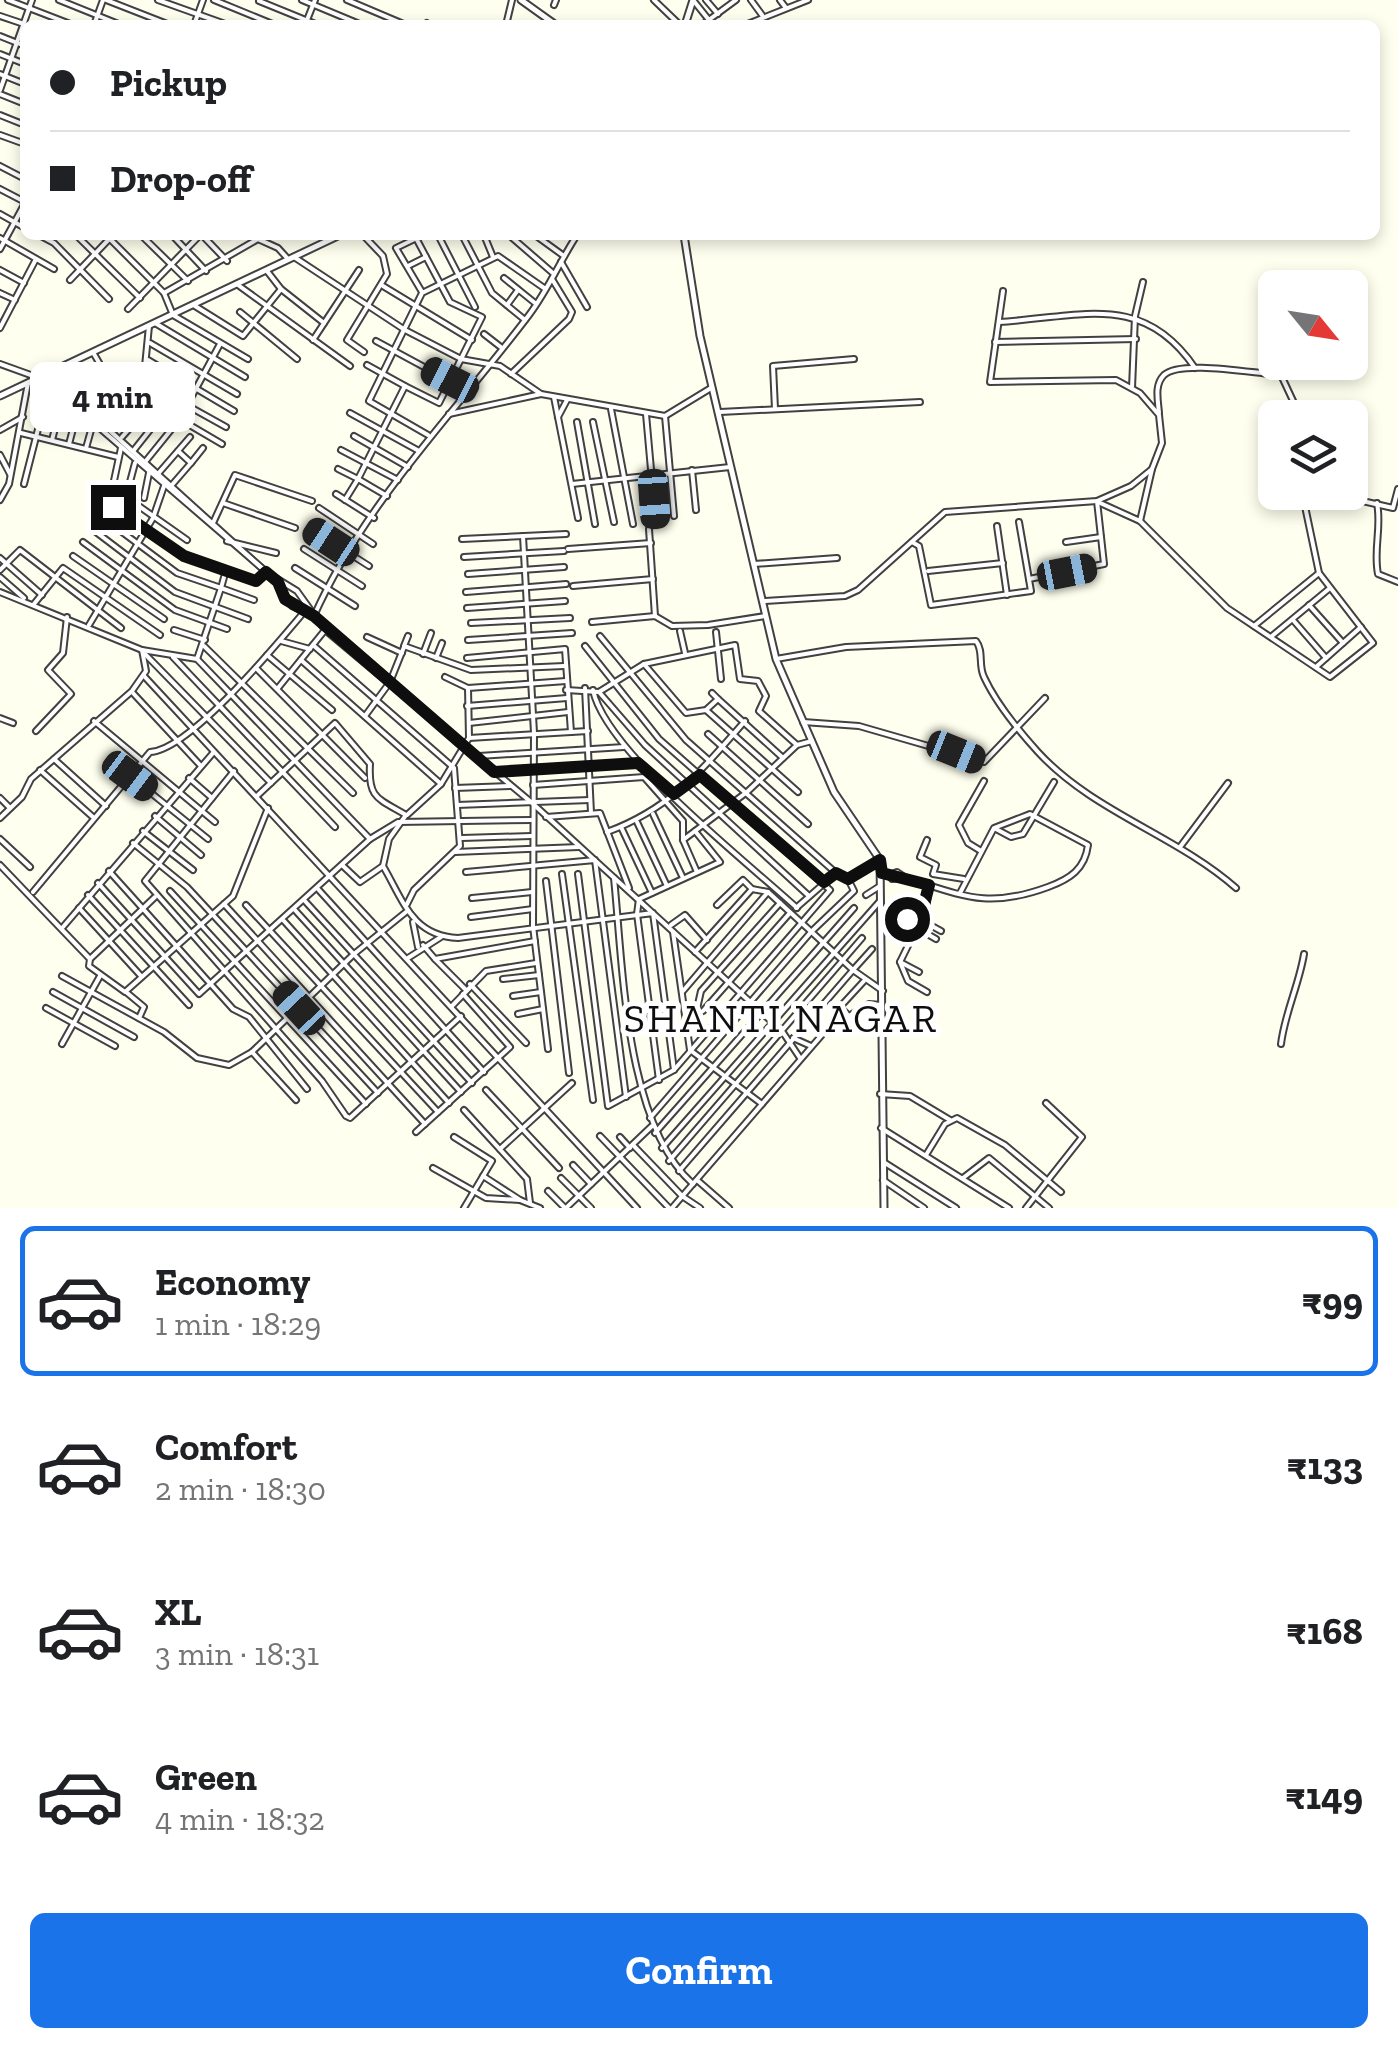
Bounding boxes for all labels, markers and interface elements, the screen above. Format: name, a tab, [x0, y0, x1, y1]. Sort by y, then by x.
text: Pickup	[110, 60, 227, 106]
text: Drop-off	[110, 156, 251, 202]
north arrow	[1258, 270, 1368, 380]
map controls	[1258, 270, 1368, 510]
car	[416, 353, 484, 407]
callout: 4 min	[31, 362, 196, 432]
text: 4 min	[72, 378, 153, 416]
button: layers	[1258, 400, 1368, 510]
car	[637, 468, 671, 530]
route end	[91, 485, 136, 530]
car	[298, 513, 364, 571]
car	[1035, 552, 1099, 592]
car	[923, 727, 989, 777]
car	[97, 746, 163, 806]
route start	[885, 897, 930, 942]
car	[268, 976, 330, 1040]
district label: SHANTI NAGAR	[623, 994, 939, 1042]
icon: car	[35, 1256, 125, 1346]
text: Economy	[155, 1259, 310, 1305]
text: ₹99	[1302, 1278, 1363, 1324]
text: 1 min · 18:29	[155, 1305, 321, 1343]
icon: car	[35, 1421, 125, 1511]
text: Comfort	[155, 1424, 297, 1470]
text: ₹133	[1287, 1443, 1363, 1489]
text: 2 min · 18:30	[155, 1470, 326, 1508]
icon: car	[35, 1586, 125, 1676]
text: XL	[155, 1589, 202, 1635]
text: ₹168	[1286, 1608, 1363, 1654]
text: 3 min · 18:31	[155, 1635, 319, 1673]
icon: car	[35, 1751, 125, 1841]
text: Green	[155, 1754, 257, 1800]
text: ₹149	[1285, 1773, 1363, 1819]
text: 4 min · 18:32	[155, 1800, 325, 1838]
button: Confirm	[30, 1913, 1368, 2028]

